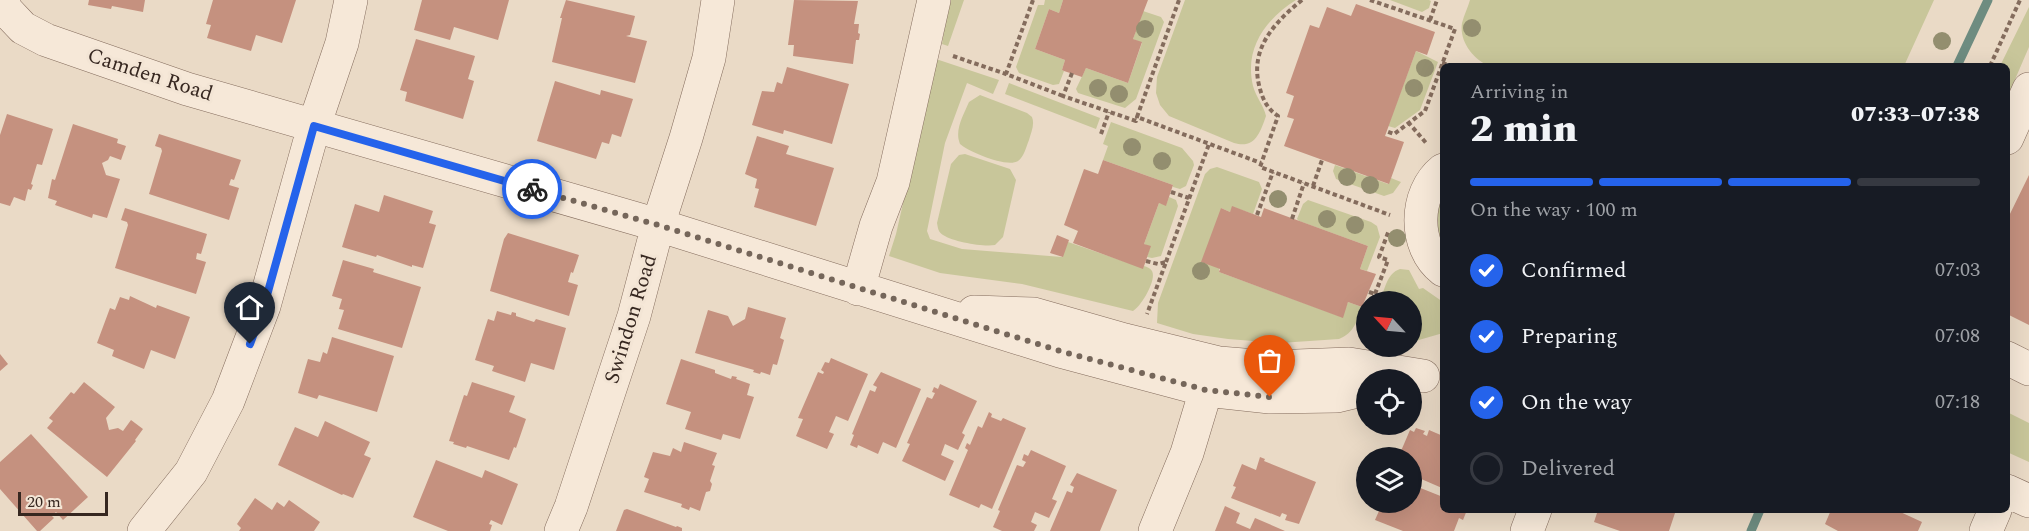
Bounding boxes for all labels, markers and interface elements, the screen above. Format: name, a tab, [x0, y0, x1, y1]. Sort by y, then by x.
street label: Camden Road	[83, 40, 217, 110]
text: Arriving in	[1470, 77, 1568, 107]
text: 07:33–07:38	[1851, 98, 1980, 131]
text: 2 min	[1470, 100, 1578, 159]
courier	[502, 159, 562, 219]
icon: bike	[516, 173, 549, 206]
text: On the way · 100 m	[1470, 195, 1638, 225]
street label: Swindon Road	[596, 250, 666, 388]
icon: check	[1470, 254, 1503, 287]
text: Confirmed	[1521, 254, 1627, 287]
text: 07:03	[1935, 255, 1980, 285]
pin	[224, 282, 275, 344]
icon: home	[233, 291, 266, 324]
north arrow	[1356, 291, 1422, 357]
map controls	[1356, 291, 1422, 513]
icon: check	[1470, 320, 1503, 353]
text: Preparing	[1521, 320, 1618, 353]
text: 07:08	[1935, 321, 1980, 351]
pin	[1244, 335, 1295, 397]
icon: bag	[1253, 344, 1286, 377]
button: locate	[1356, 369, 1422, 435]
icon: check	[1470, 386, 1503, 419]
text: On the way	[1521, 386, 1632, 419]
text: 07:18	[1935, 387, 1980, 417]
button: layers	[1356, 447, 1422, 513]
text: Delivered	[1521, 452, 1615, 485]
scale bar	[18, 489, 108, 516]
text: 20 m	[27, 490, 61, 514]

